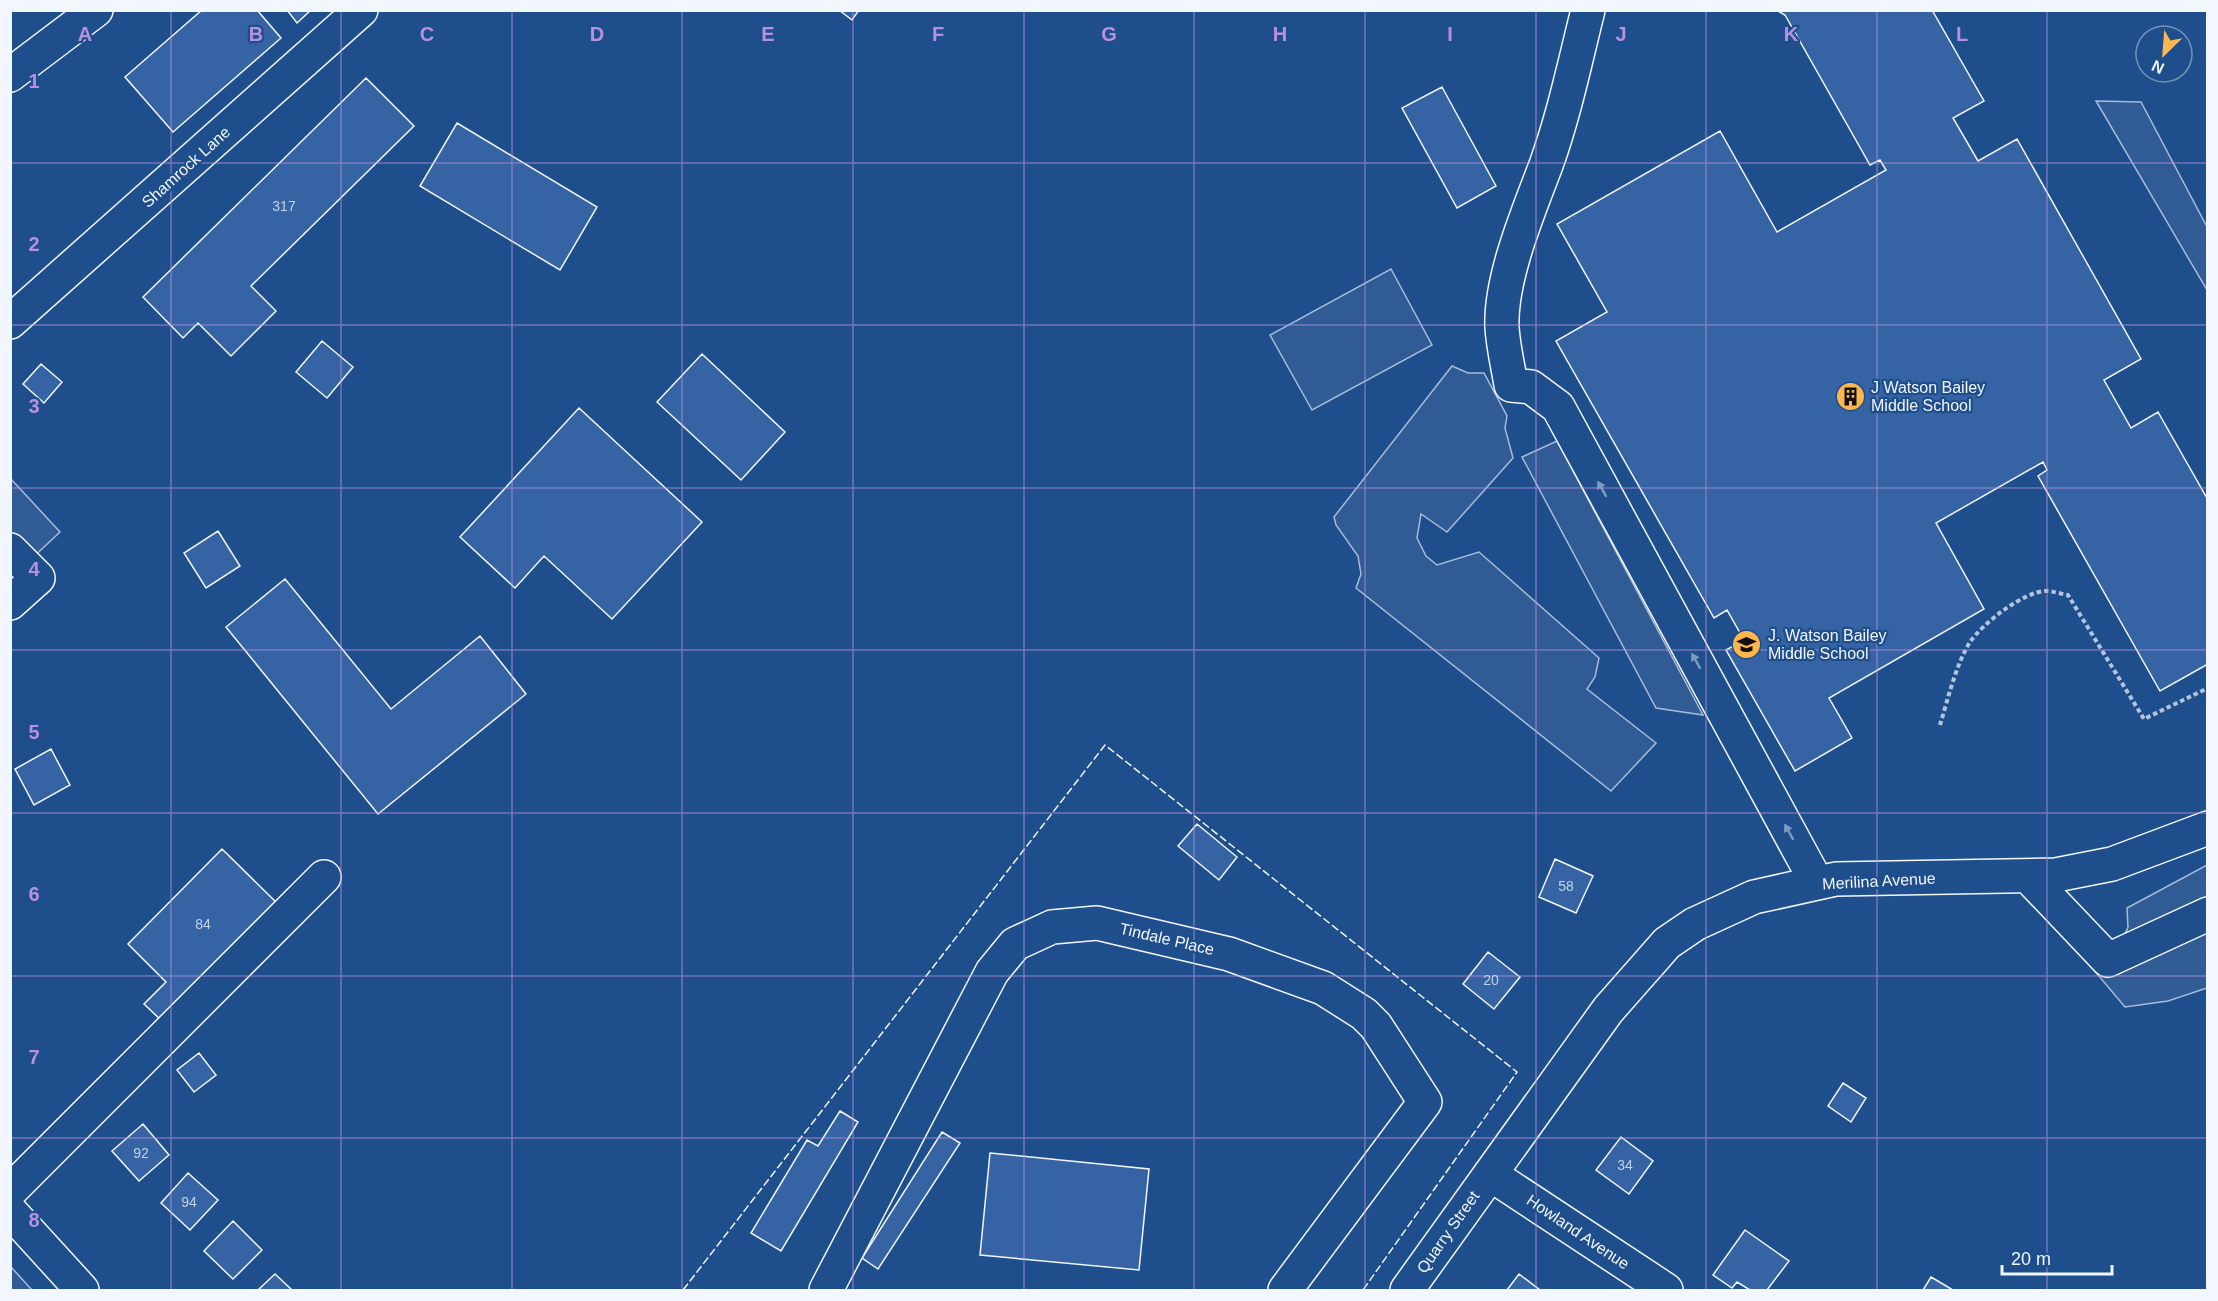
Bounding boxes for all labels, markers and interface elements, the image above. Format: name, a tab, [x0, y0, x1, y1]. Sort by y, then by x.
text: A	[78, 23, 92, 45]
text: B	[249, 23, 263, 45]
text: C	[420, 23, 434, 45]
text: D	[590, 23, 604, 45]
text: E	[761, 23, 775, 45]
text: F	[932, 23, 944, 45]
text: G	[1101, 23, 1117, 45]
text: H	[1273, 23, 1287, 45]
text: I	[1447, 23, 1453, 45]
text: J	[1615, 23, 1627, 45]
text: K	[1784, 23, 1799, 45]
text: L	[1956, 23, 1968, 45]
north arrow	[2134, 24, 2194, 84]
text: N	[2149, 57, 2167, 77]
text: 1	[28, 70, 40, 92]
street label: Shamrock Lane	[139, 123, 233, 211]
house number: 317	[272, 198, 296, 214]
text: 2	[28, 233, 40, 255]
place label: J Watson Bailey Middle School	[1871, 379, 1985, 414]
building icon: J Watson Bailey Middle School	[1834, 380, 1866, 412]
text: 3	[28, 395, 40, 417]
one-way arrow	[1597, 480, 1607, 497]
text: 4	[28, 558, 40, 580]
place label: J. Watson Bailey Middle School	[1768, 627, 1887, 662]
school or university icon: J. Watson Bailey Middle School	[1731, 628, 1763, 660]
one-way arrow	[1691, 652, 1701, 669]
text: 5	[28, 721, 40, 743]
one-way arrow	[1784, 823, 1794, 840]
street label: Merilina Avenue	[1822, 870, 1936, 892]
house number: 58	[1558, 878, 1574, 894]
text: 6	[28, 883, 40, 905]
house number: 84	[195, 916, 211, 932]
street label: Tindale Place	[1118, 920, 1216, 958]
house number: 20	[1483, 972, 1499, 988]
text: 7	[28, 1046, 40, 1068]
house number: 92	[133, 1145, 149, 1161]
house number: 34	[1617, 1157, 1633, 1173]
street label: Quarry Street	[1413, 1187, 1483, 1276]
street label: Howland Avenue	[1524, 1191, 1632, 1273]
house number: 94	[181, 1194, 197, 1210]
text: 8	[28, 1209, 40, 1231]
scale bar	[2002, 1238, 2112, 1276]
text: 20 m	[2011, 1249, 2051, 1269]

